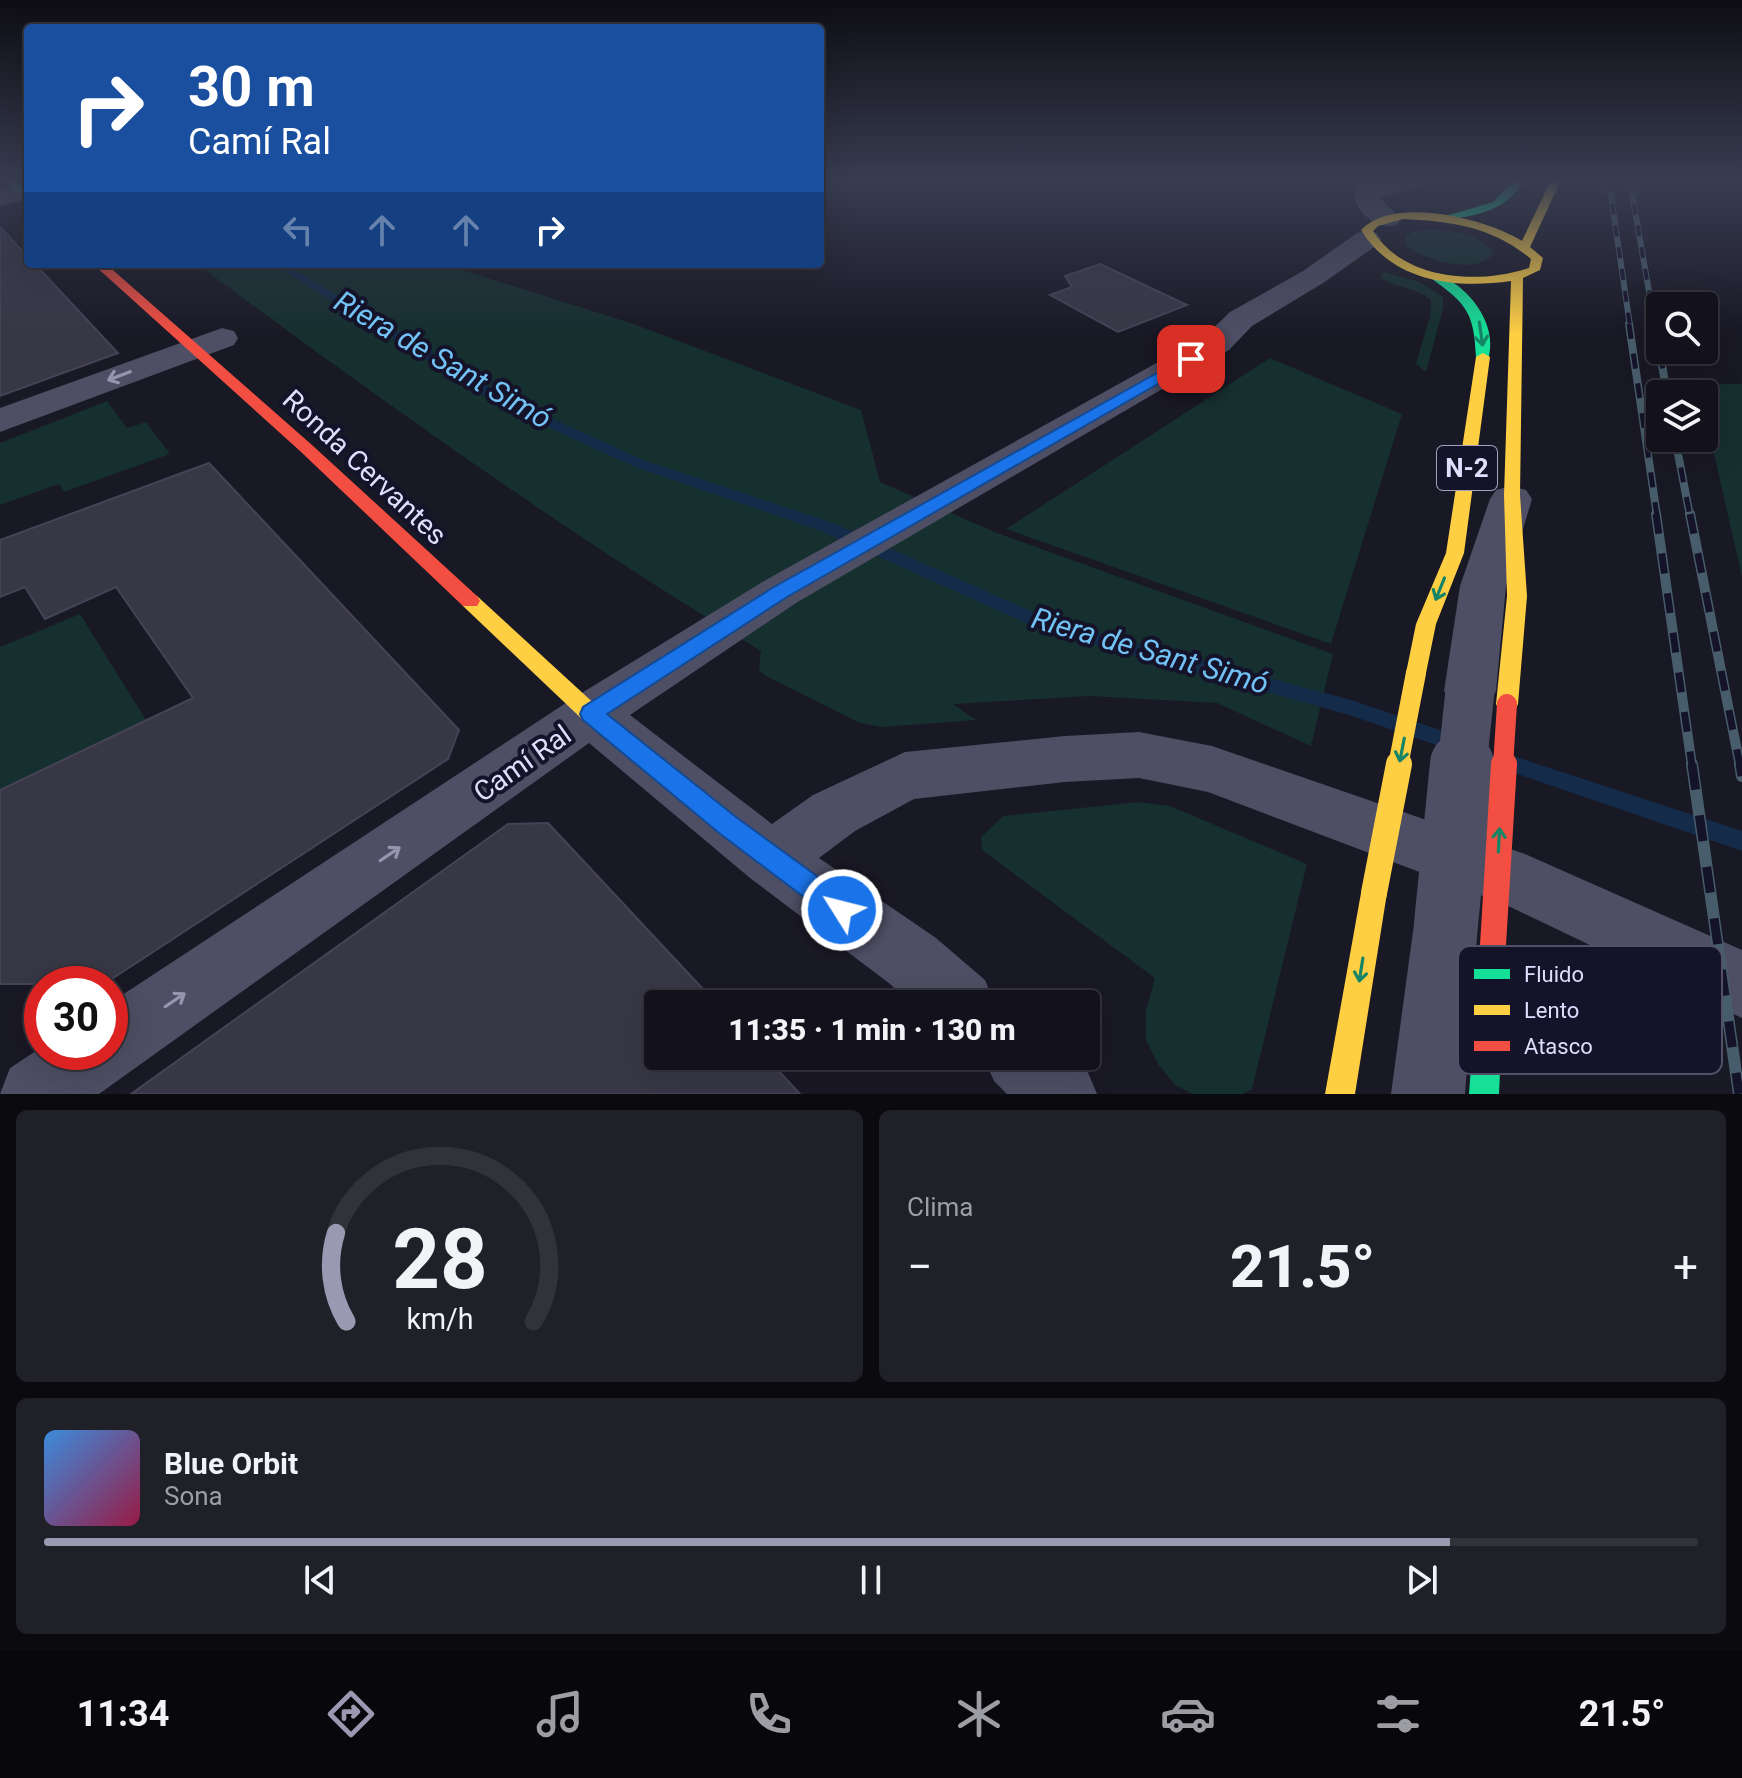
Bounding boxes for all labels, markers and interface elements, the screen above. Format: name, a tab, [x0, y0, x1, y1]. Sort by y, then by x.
text: 30 m	[188, 54, 315, 120]
icon: right	[56, 56, 160, 160]
text: Camí Ral	[188, 121, 331, 163]
icon: left	[276, 208, 320, 252]
icon: ahead	[360, 208, 404, 252]
icon: ahead	[444, 208, 488, 252]
icon: right	[528, 208, 572, 252]
water label: Riera de Sant Simó	[329, 283, 558, 436]
map controls	[1646, 292, 1718, 452]
button: search	[1646, 292, 1718, 364]
one-way arrow	[1474, 321, 1489, 346]
pin	[1157, 325, 1225, 393]
icon: arrive	[1169, 337, 1213, 381]
one-way arrow	[107, 370, 132, 384]
button: layers	[1646, 380, 1718, 452]
street label: Ronda Cervantes	[276, 383, 453, 552]
road number: N-2	[1437, 446, 1497, 490]
one-way arrow	[1432, 576, 1447, 601]
water label: Riera de Sant Simó	[1028, 600, 1273, 701]
street label: Camí Ral	[467, 718, 577, 809]
one-way arrow	[1393, 737, 1408, 762]
one-way arrow	[1492, 827, 1507, 854]
one-way arrow	[378, 846, 400, 862]
position arrow	[800, 868, 884, 952]
legend	[1458, 946, 1722, 1074]
one-way arrow	[1353, 957, 1368, 982]
text: Fluido	[1524, 962, 1584, 987]
speed limit sign: 30	[24, 966, 128, 1070]
one-way arrow	[163, 992, 185, 1008]
text: Lento	[1524, 998, 1579, 1023]
text: 11:35 · 1 min · 130 m	[728, 1012, 1016, 1047]
text: Atasco	[1524, 1034, 1593, 1059]
text: Clima	[907, 1192, 974, 1222]
text: 28	[392, 1211, 487, 1308]
text: 21.5°	[1230, 1231, 1375, 1302]
text: −	[907, 1241, 932, 1293]
text: +	[1673, 1241, 1698, 1293]
text: km/h	[406, 1302, 473, 1336]
text: Blue Orbit	[164, 1446, 298, 1481]
text: Sona	[164, 1481, 223, 1511]
icon: previous	[298, 1558, 342, 1602]
icon: pause	[849, 1558, 893, 1602]
icon: next	[1400, 1558, 1444, 1602]
icon: directions	[323, 1686, 379, 1742]
icon: music	[532, 1686, 588, 1742]
icon: phone	[741, 1686, 797, 1742]
icon: climate	[951, 1686, 1007, 1742]
icon: car	[1160, 1686, 1216, 1742]
icon: filters	[1370, 1686, 1426, 1742]
text: 11:34	[77, 1693, 169, 1735]
text: 21.5°	[1579, 1693, 1665, 1735]

